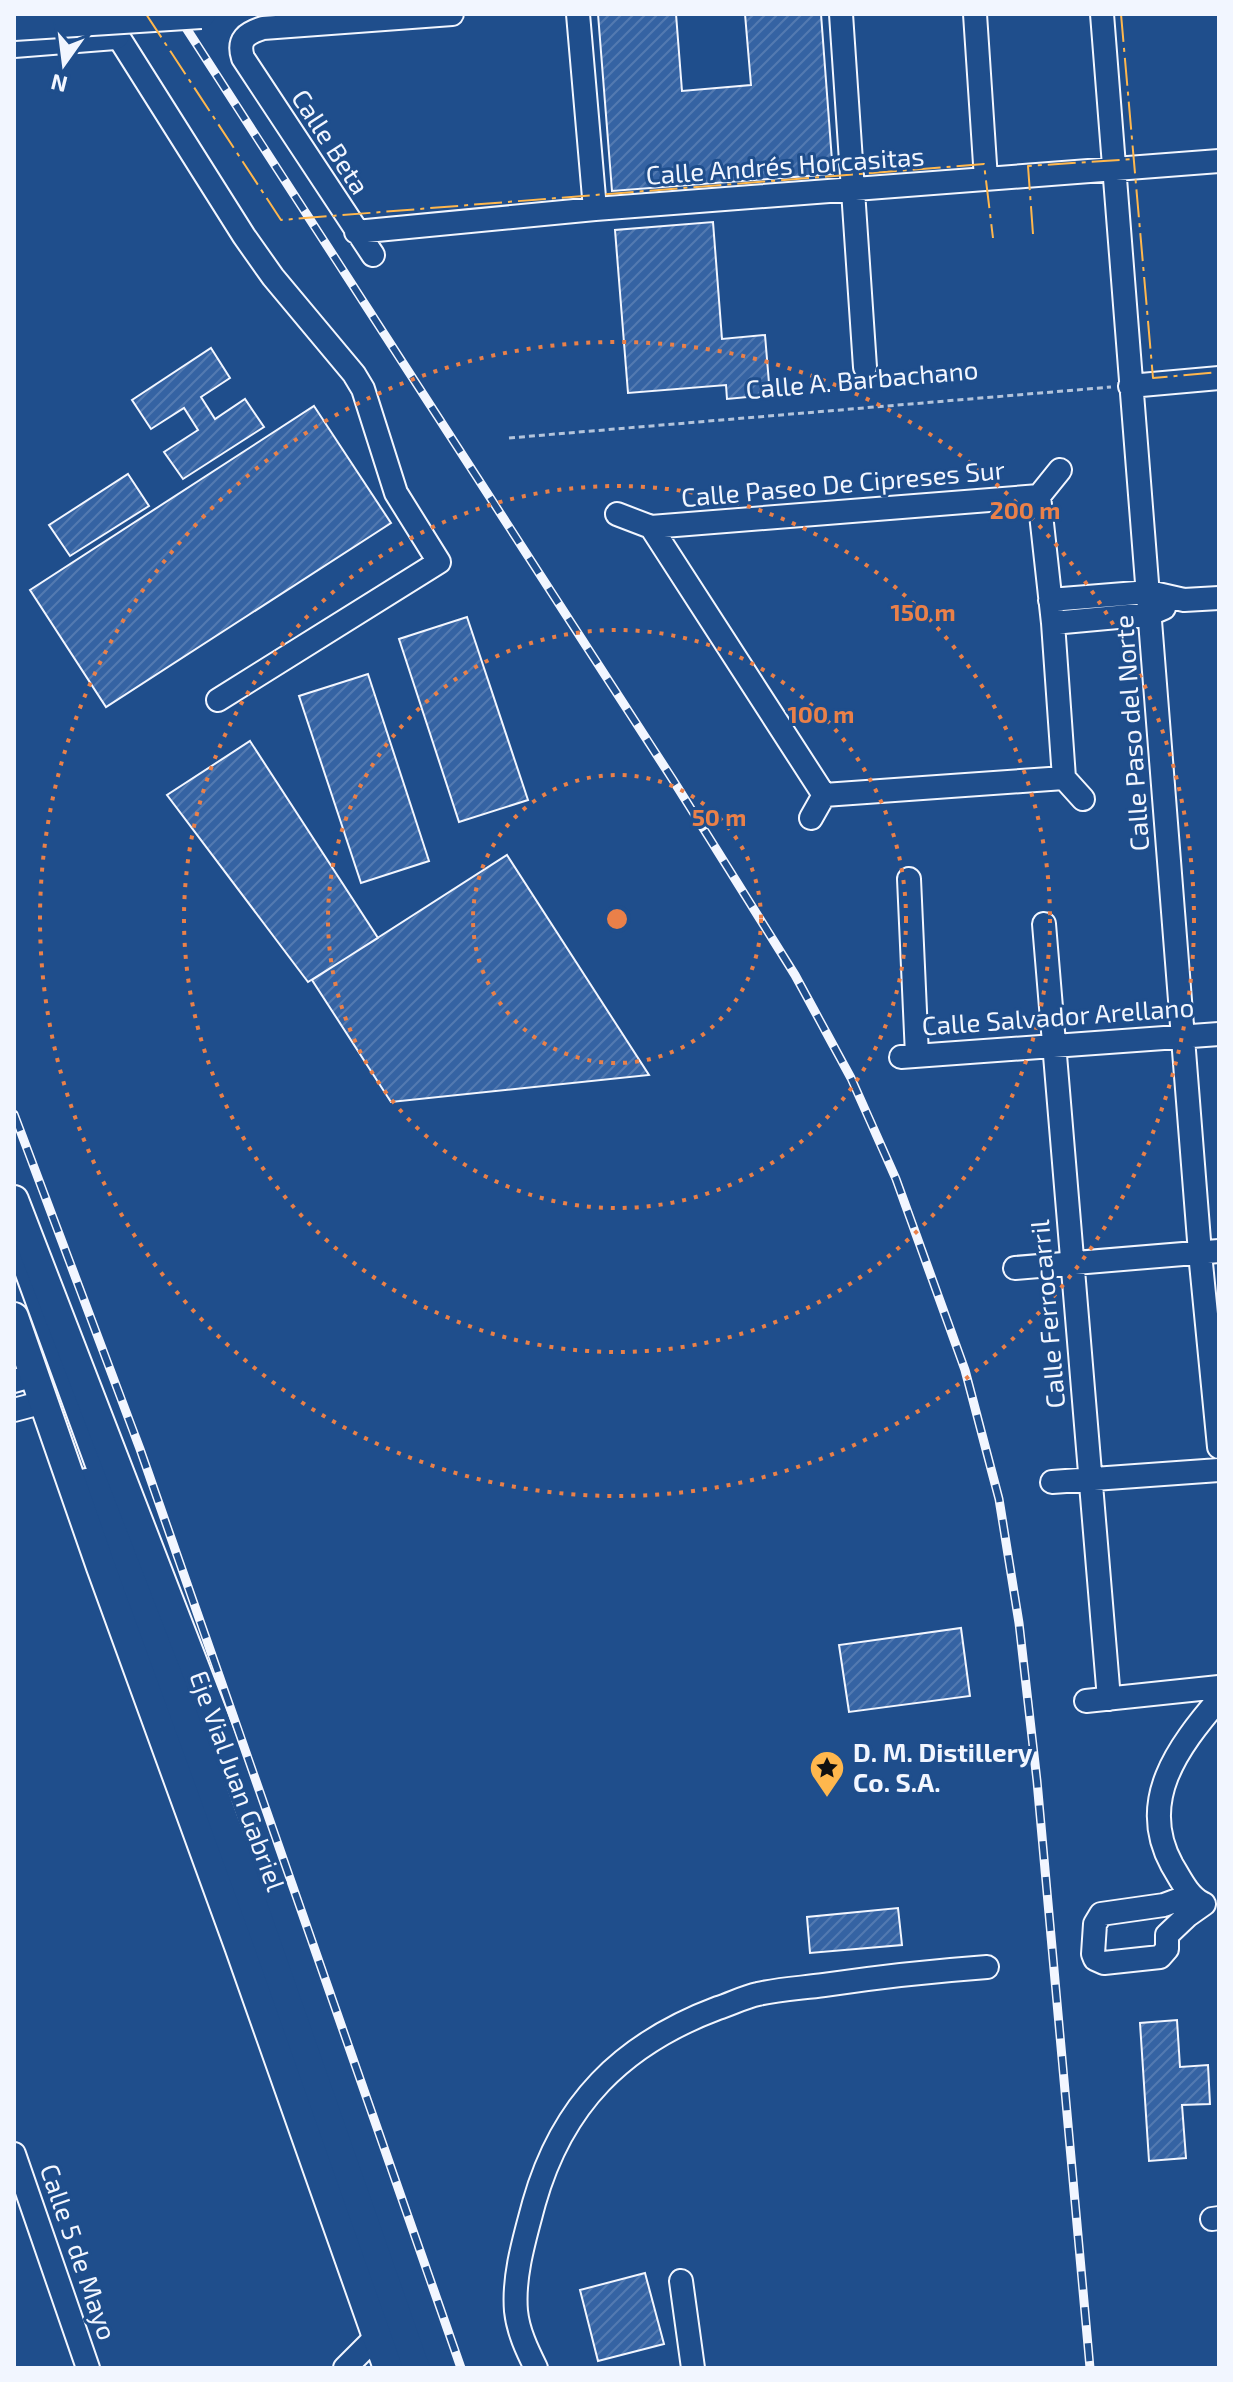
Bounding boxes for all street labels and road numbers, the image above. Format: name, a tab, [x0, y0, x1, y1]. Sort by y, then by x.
street label: Calle Beta	[286, 83, 377, 199]
street label: Calle Andrés Horcasitas	[645, 139, 925, 190]
street label: Calle A. Barbachano	[744, 353, 980, 404]
street label: Calle Paseo De Cipreses Sur	[680, 453, 1006, 512]
street label: Calle Paso del Norte	[1107, 614, 1154, 852]
street label: Calle Salvador Arellano	[921, 991, 1195, 1040]
street label: Calle Ferrocarril	[1023, 1218, 1070, 1410]
street label: Eje Vial Juan Gabriel	[184, 1666, 293, 1895]
street label: Calle 5 de Mayo	[35, 2159, 124, 2344]

